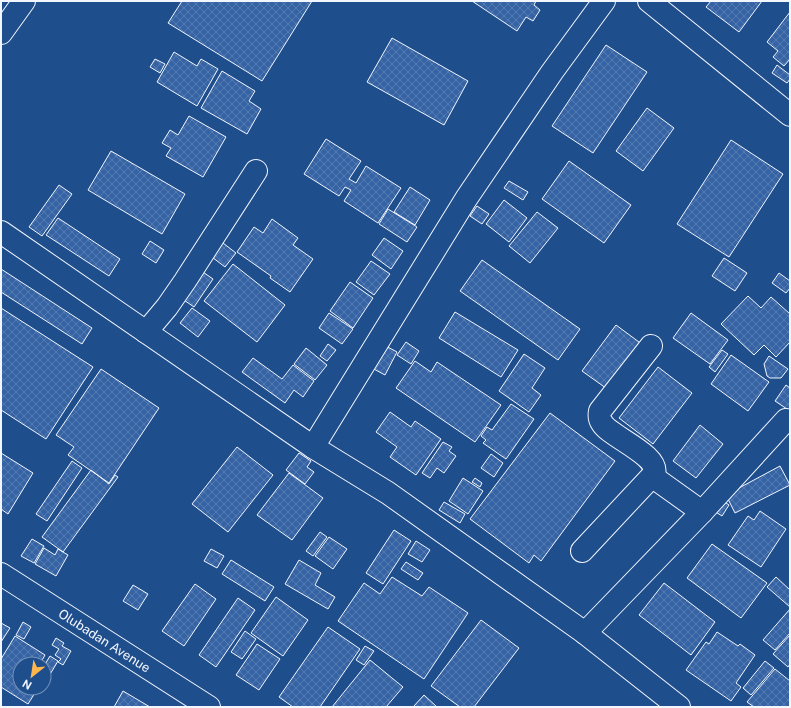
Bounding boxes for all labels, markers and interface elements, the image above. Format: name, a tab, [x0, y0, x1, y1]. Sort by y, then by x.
street label: Olubadan Avenue	[56, 606, 153, 676]
north arrow	[12, 656, 52, 696]
text: N	[20, 677, 34, 692]

